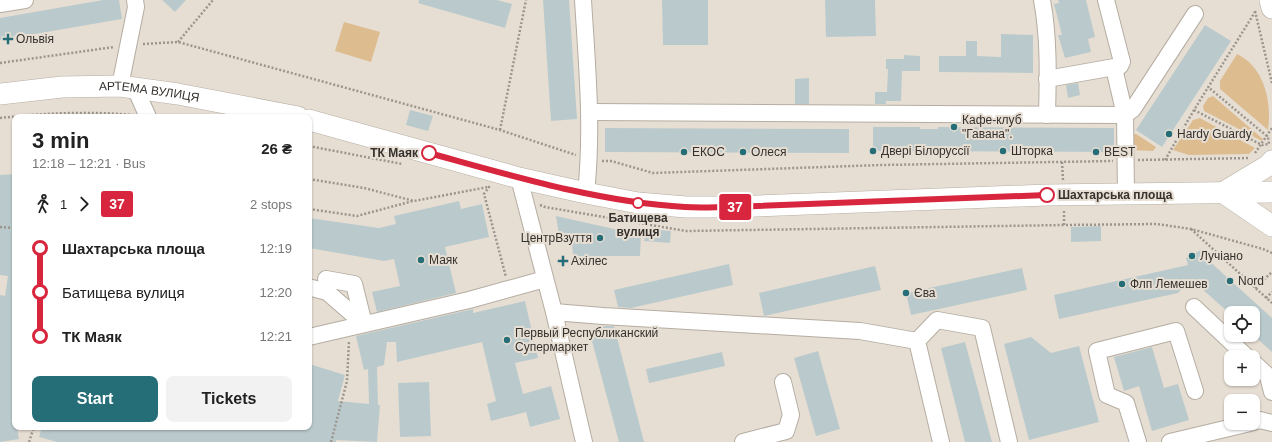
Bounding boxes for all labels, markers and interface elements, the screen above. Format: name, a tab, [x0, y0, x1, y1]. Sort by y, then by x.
place label: Ольвія	[16, 32, 54, 46]
marker: Ольвія	[3, 34, 13, 44]
street label: АРТЕМА ВУЛИЦЯ	[99, 79, 201, 105]
place label: Кафе-клуб "Гавана".	[962, 113, 1022, 141]
marker: Кафе-клуб "Гавана".	[949, 122, 959, 132]
place label: Hardy Guardy	[1177, 127, 1252, 141]
text: 3 min	[32, 128, 89, 153]
marker: Hardy Guardy	[1164, 129, 1174, 139]
text: 26 ₴	[261, 140, 292, 157]
place label: Двері Білоруссії	[881, 144, 970, 158]
place label: Шторка	[1011, 144, 1053, 158]
marker: ТК Маяк	[421, 145, 437, 161]
place label: ЕКОС	[692, 145, 725, 159]
place label: Олеся	[751, 145, 786, 159]
place label: BEST	[1104, 145, 1136, 159]
place label: ТК Маяк	[370, 146, 419, 160]
marker: Двері Білоруссії	[868, 146, 878, 156]
marker: Шторка	[998, 146, 1008, 156]
marker: ЕКОС	[679, 147, 689, 157]
marker: Олеся	[738, 147, 748, 157]
marker: BEST	[1091, 147, 1101, 157]
text: 12:18 – 12:21 · Bus	[32, 156, 145, 171]
marker: Шахтарська площа	[1039, 187, 1055, 203]
place label: Шахтарська площа	[1058, 188, 1173, 202]
icon: walk	[32, 193, 54, 215]
icon: forward	[73, 193, 95, 215]
line badge: 37	[717, 194, 753, 220]
text: 37	[109, 196, 125, 212]
text: 1	[60, 197, 67, 212]
text: 2 stops	[250, 197, 292, 212]
marker: Батищева вулиця	[632, 197, 644, 209]
text: 37	[727, 199, 743, 215]
place label: Батищева вулиця	[608, 211, 668, 239]
place label: ЦентрВзуття	[521, 231, 592, 245]
marker: ЦентрВзуття	[595, 233, 605, 243]
text: Шахтарська площа	[62, 240, 205, 257]
text: 12:19	[259, 241, 292, 256]
place label: Лучіано	[1200, 249, 1243, 263]
marker: Лучіано	[1187, 251, 1197, 261]
place label: Маяк	[429, 253, 458, 267]
place label: Ахілес	[571, 254, 607, 268]
marker: Маяк	[416, 255, 426, 265]
marker: Ахілес	[558, 256, 568, 266]
place label: Nord	[1238, 274, 1264, 288]
marker: Nord	[1225, 276, 1235, 286]
place label: Флп Лемешев	[1130, 277, 1208, 291]
marker: Флп Лемешев	[1117, 279, 1127, 289]
text: Батищева вулиця	[62, 284, 185, 301]
text: 12:20	[259, 285, 292, 300]
place label: Єва	[914, 286, 936, 300]
marker: Єва	[901, 288, 911, 298]
map controls	[1224, 306, 1260, 430]
button: locate	[1224, 306, 1260, 342]
place label: Первый Республиканский Супермаркет	[515, 326, 658, 354]
text: ТК Маяк	[62, 328, 122, 345]
text: 12:21	[259, 329, 292, 344]
marker: Первый Республиканский Супермаркет	[502, 335, 512, 345]
button: +	[1224, 350, 1260, 386]
button: Start	[32, 376, 158, 422]
button: Tickets	[166, 376, 292, 422]
button: −	[1224, 394, 1260, 430]

